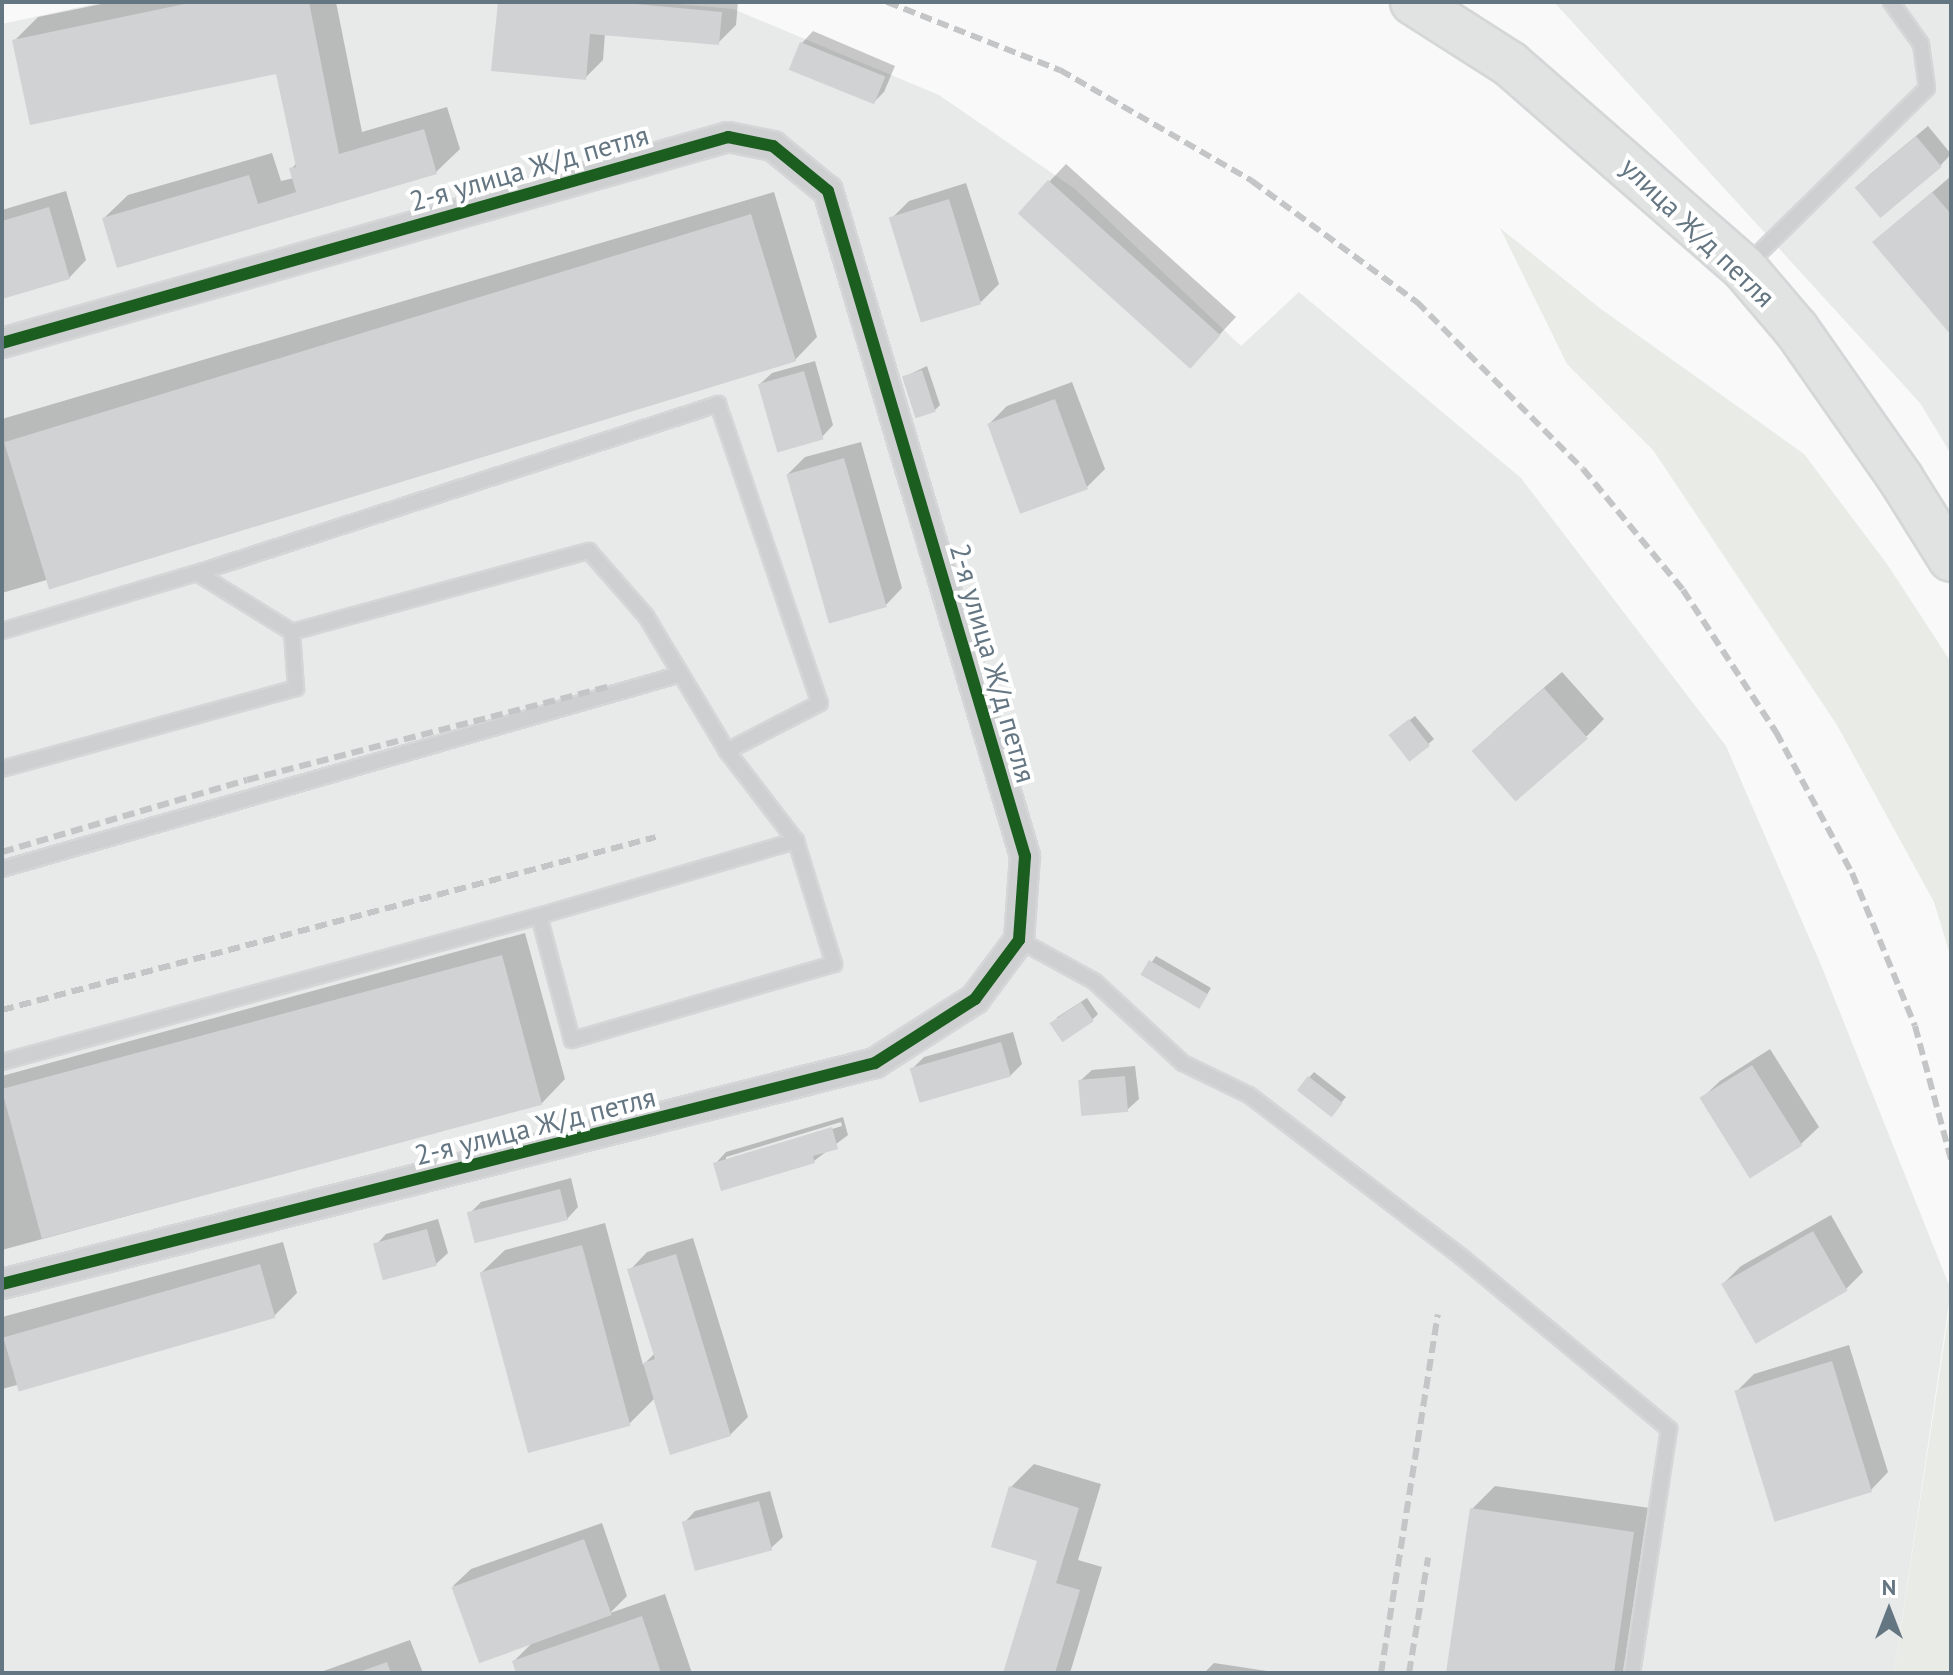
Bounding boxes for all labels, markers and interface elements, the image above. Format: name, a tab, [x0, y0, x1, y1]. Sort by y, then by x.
street label: 2-я улица Ж/д петля	[406, 118, 652, 218]
street label: улица Ж/д петля	[1614, 150, 1782, 314]
street label: 2-я улица Ж/д петля	[943, 540, 1043, 786]
street label: 2-я улица Ж/д петля	[411, 1080, 659, 1172]
north arrow	[1849, 1571, 1929, 1651]
text: N	[1882, 1573, 1896, 1601]

